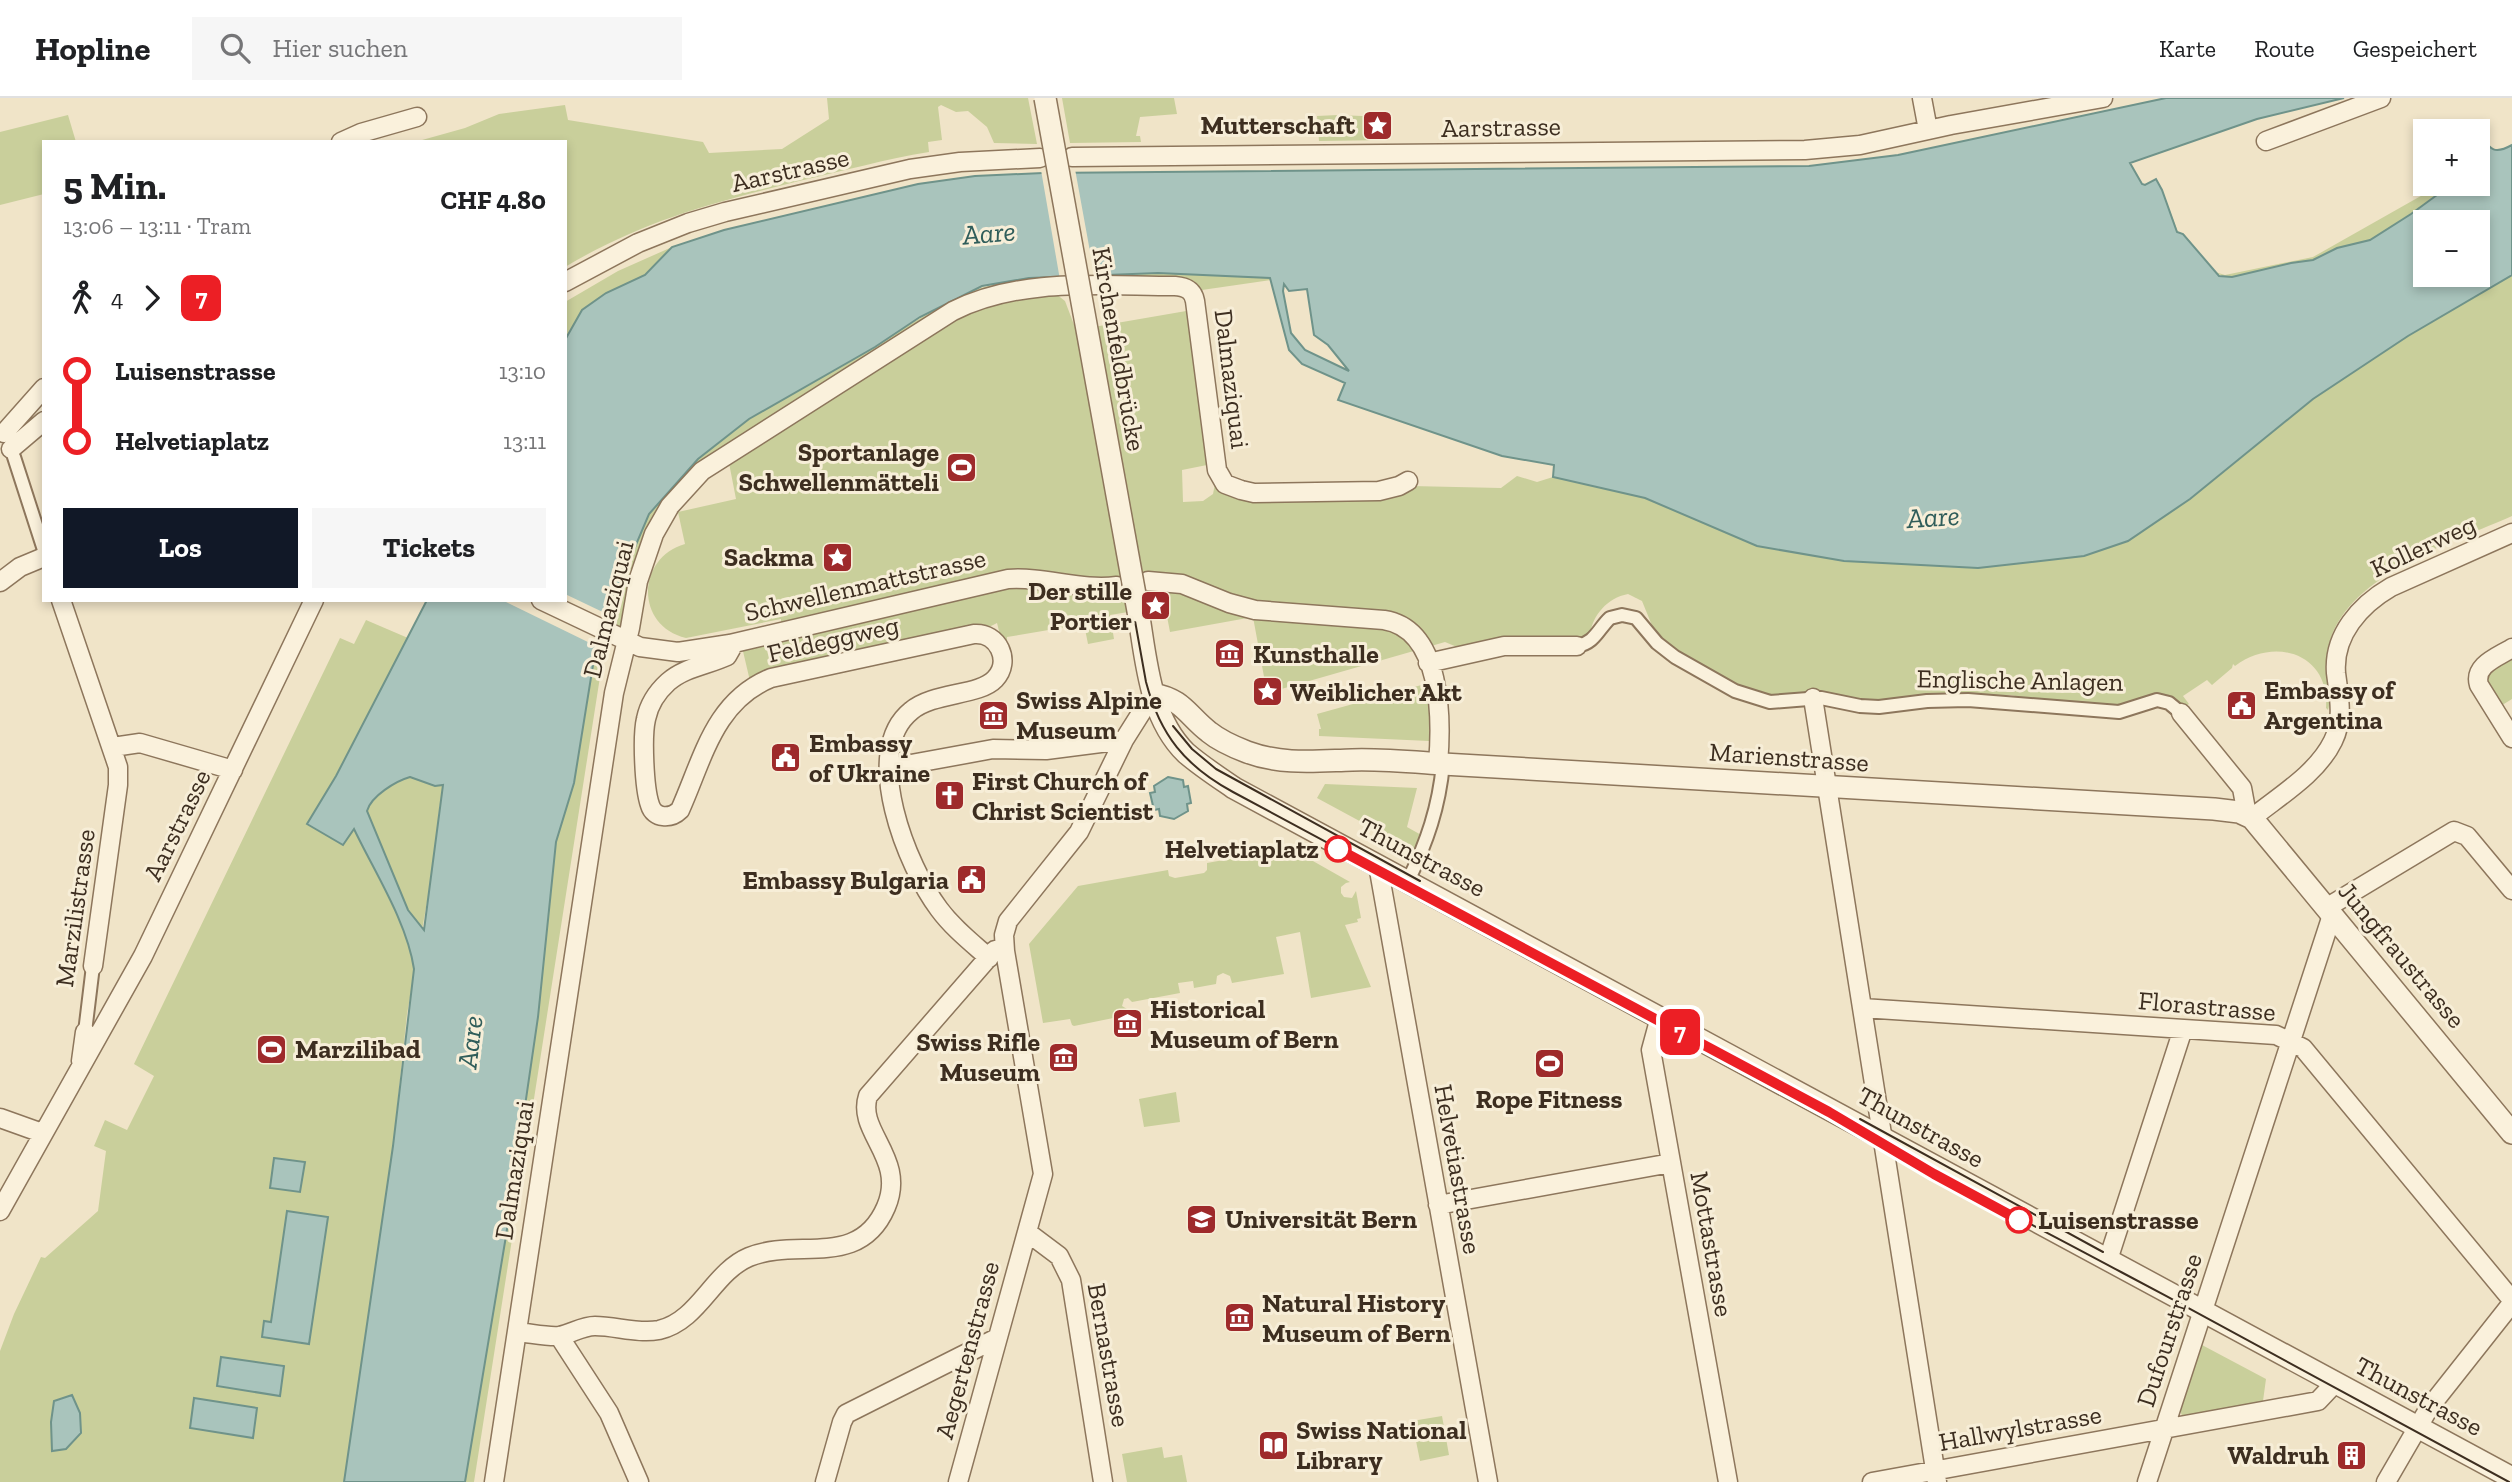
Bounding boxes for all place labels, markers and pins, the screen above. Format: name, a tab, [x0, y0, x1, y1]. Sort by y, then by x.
place icon: Mutterschaft	[1361, 108, 1395, 142]
place label: Mutterschaft	[1200, 109, 1356, 141]
place label: Sportanlage Schwellenmätteli	[739, 436, 939, 498]
sports icon: Sportanlage Schwellenmätteli	[945, 450, 979, 484]
place icon: Sackma	[820, 540, 854, 574]
place label: Sackma	[724, 541, 814, 573]
place label: Der stille Portier	[1028, 575, 1132, 637]
place icon: Der stille Portier	[1138, 589, 1172, 623]
museum icon: Kunsthalle	[1213, 637, 1247, 671]
place label: Kunsthalle	[1253, 638, 1379, 670]
place label: Embassy of Argentina	[2264, 674, 2397, 736]
place icon: Weiblicher Akt	[1250, 675, 1284, 709]
place label: Weiblicher Akt	[1290, 676, 1462, 708]
place label: Swiss Alpine Museum	[1016, 684, 1162, 746]
public building icon: Embassy of Argentina	[2224, 688, 2258, 722]
museum icon: Swiss Alpine Museum	[976, 698, 1010, 732]
place label: Embassy of Ukraine	[809, 727, 931, 789]
public building icon: Embassy of Ukraine	[769, 741, 803, 775]
place label: First Church of Christ Scientist	[972, 765, 1154, 827]
church icon: First Church of Christ Scientist	[932, 779, 966, 813]
place label: Helvetiaplatz	[1165, 833, 1319, 865]
marker: Helvetiaplatz	[1325, 836, 1351, 862]
public building icon: Embassy Bulgaria	[955, 863, 989, 897]
place label: Embassy Bulgaria	[742, 864, 949, 896]
place label: Historical Museum of Bern	[1150, 993, 1339, 1055]
museum icon: Historical Museum of Bern	[1110, 1007, 1144, 1041]
place label: Swiss Rifle Museum	[916, 1026, 1040, 1088]
sports icon: Marzilibad	[255, 1032, 289, 1066]
place label: Marzilibad	[295, 1033, 421, 1065]
museum icon: Swiss Rifle Museum	[1046, 1040, 1080, 1074]
sports icon: Rope Fitness	[1532, 1046, 1566, 1080]
place label: Rope Fitness	[1476, 1083, 1623, 1115]
school or university icon: Universität Bern	[1185, 1202, 1219, 1236]
place label: Universität Bern	[1225, 1203, 1418, 1235]
place label: Luisenstrasse	[2038, 1204, 2199, 1236]
marker: Luisenstrasse	[2006, 1207, 2032, 1233]
place label: Natural History Museum of Bern	[1262, 1287, 1451, 1349]
museum icon: Natural History Museum of Bern	[1222, 1301, 1256, 1335]
place label: Swiss National Library	[1296, 1414, 1467, 1476]
library icon: Swiss National Library	[1256, 1428, 1290, 1462]
building icon: Waldruh	[2335, 1438, 2369, 1472]
place label: Waldruh	[2228, 1439, 2329, 1471]

